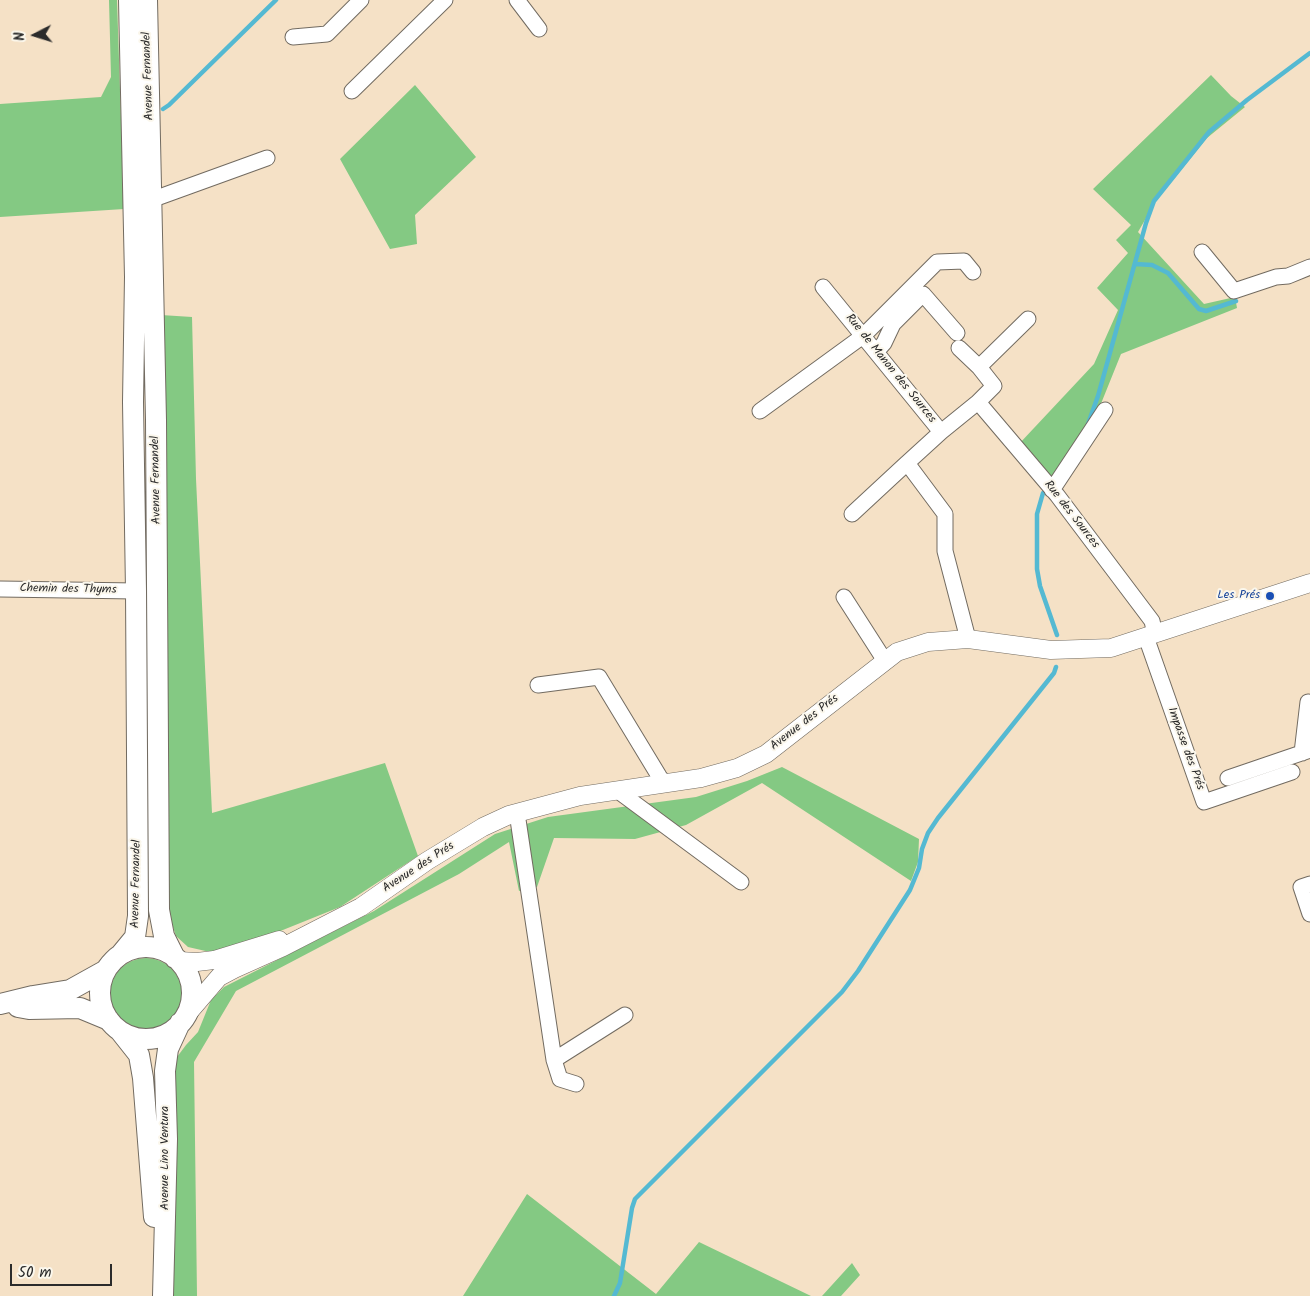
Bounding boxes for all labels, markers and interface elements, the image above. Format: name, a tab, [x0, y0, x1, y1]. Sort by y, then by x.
north arrow	[10, 10, 60, 60]
text: N	[9, 31, 31, 42]
street label: Avenue Fernandel	[140, 32, 158, 120]
street label: Rue de Manon des Sources	[842, 312, 938, 426]
street label: Avenue Fernandel	[149, 436, 165, 524]
street label: Rue des Sources	[1040, 478, 1102, 552]
street label: Chemin des Thyms	[19, 582, 117, 598]
place label: Les Prés	[1217, 589, 1260, 603]
marker: Les Prés	[1264, 590, 1276, 602]
street label: Avenue des Prés	[768, 692, 842, 754]
street label: Impasse des Prés	[1163, 706, 1207, 792]
street label: Avenue Fernandel	[129, 840, 145, 928]
street label: Avenue des Prés	[381, 840, 457, 896]
street label: Avenue Lino Ventura	[159, 1106, 173, 1210]
scale bar	[12, 1254, 115, 1286]
text: 50 m	[18, 1261, 52, 1285]

